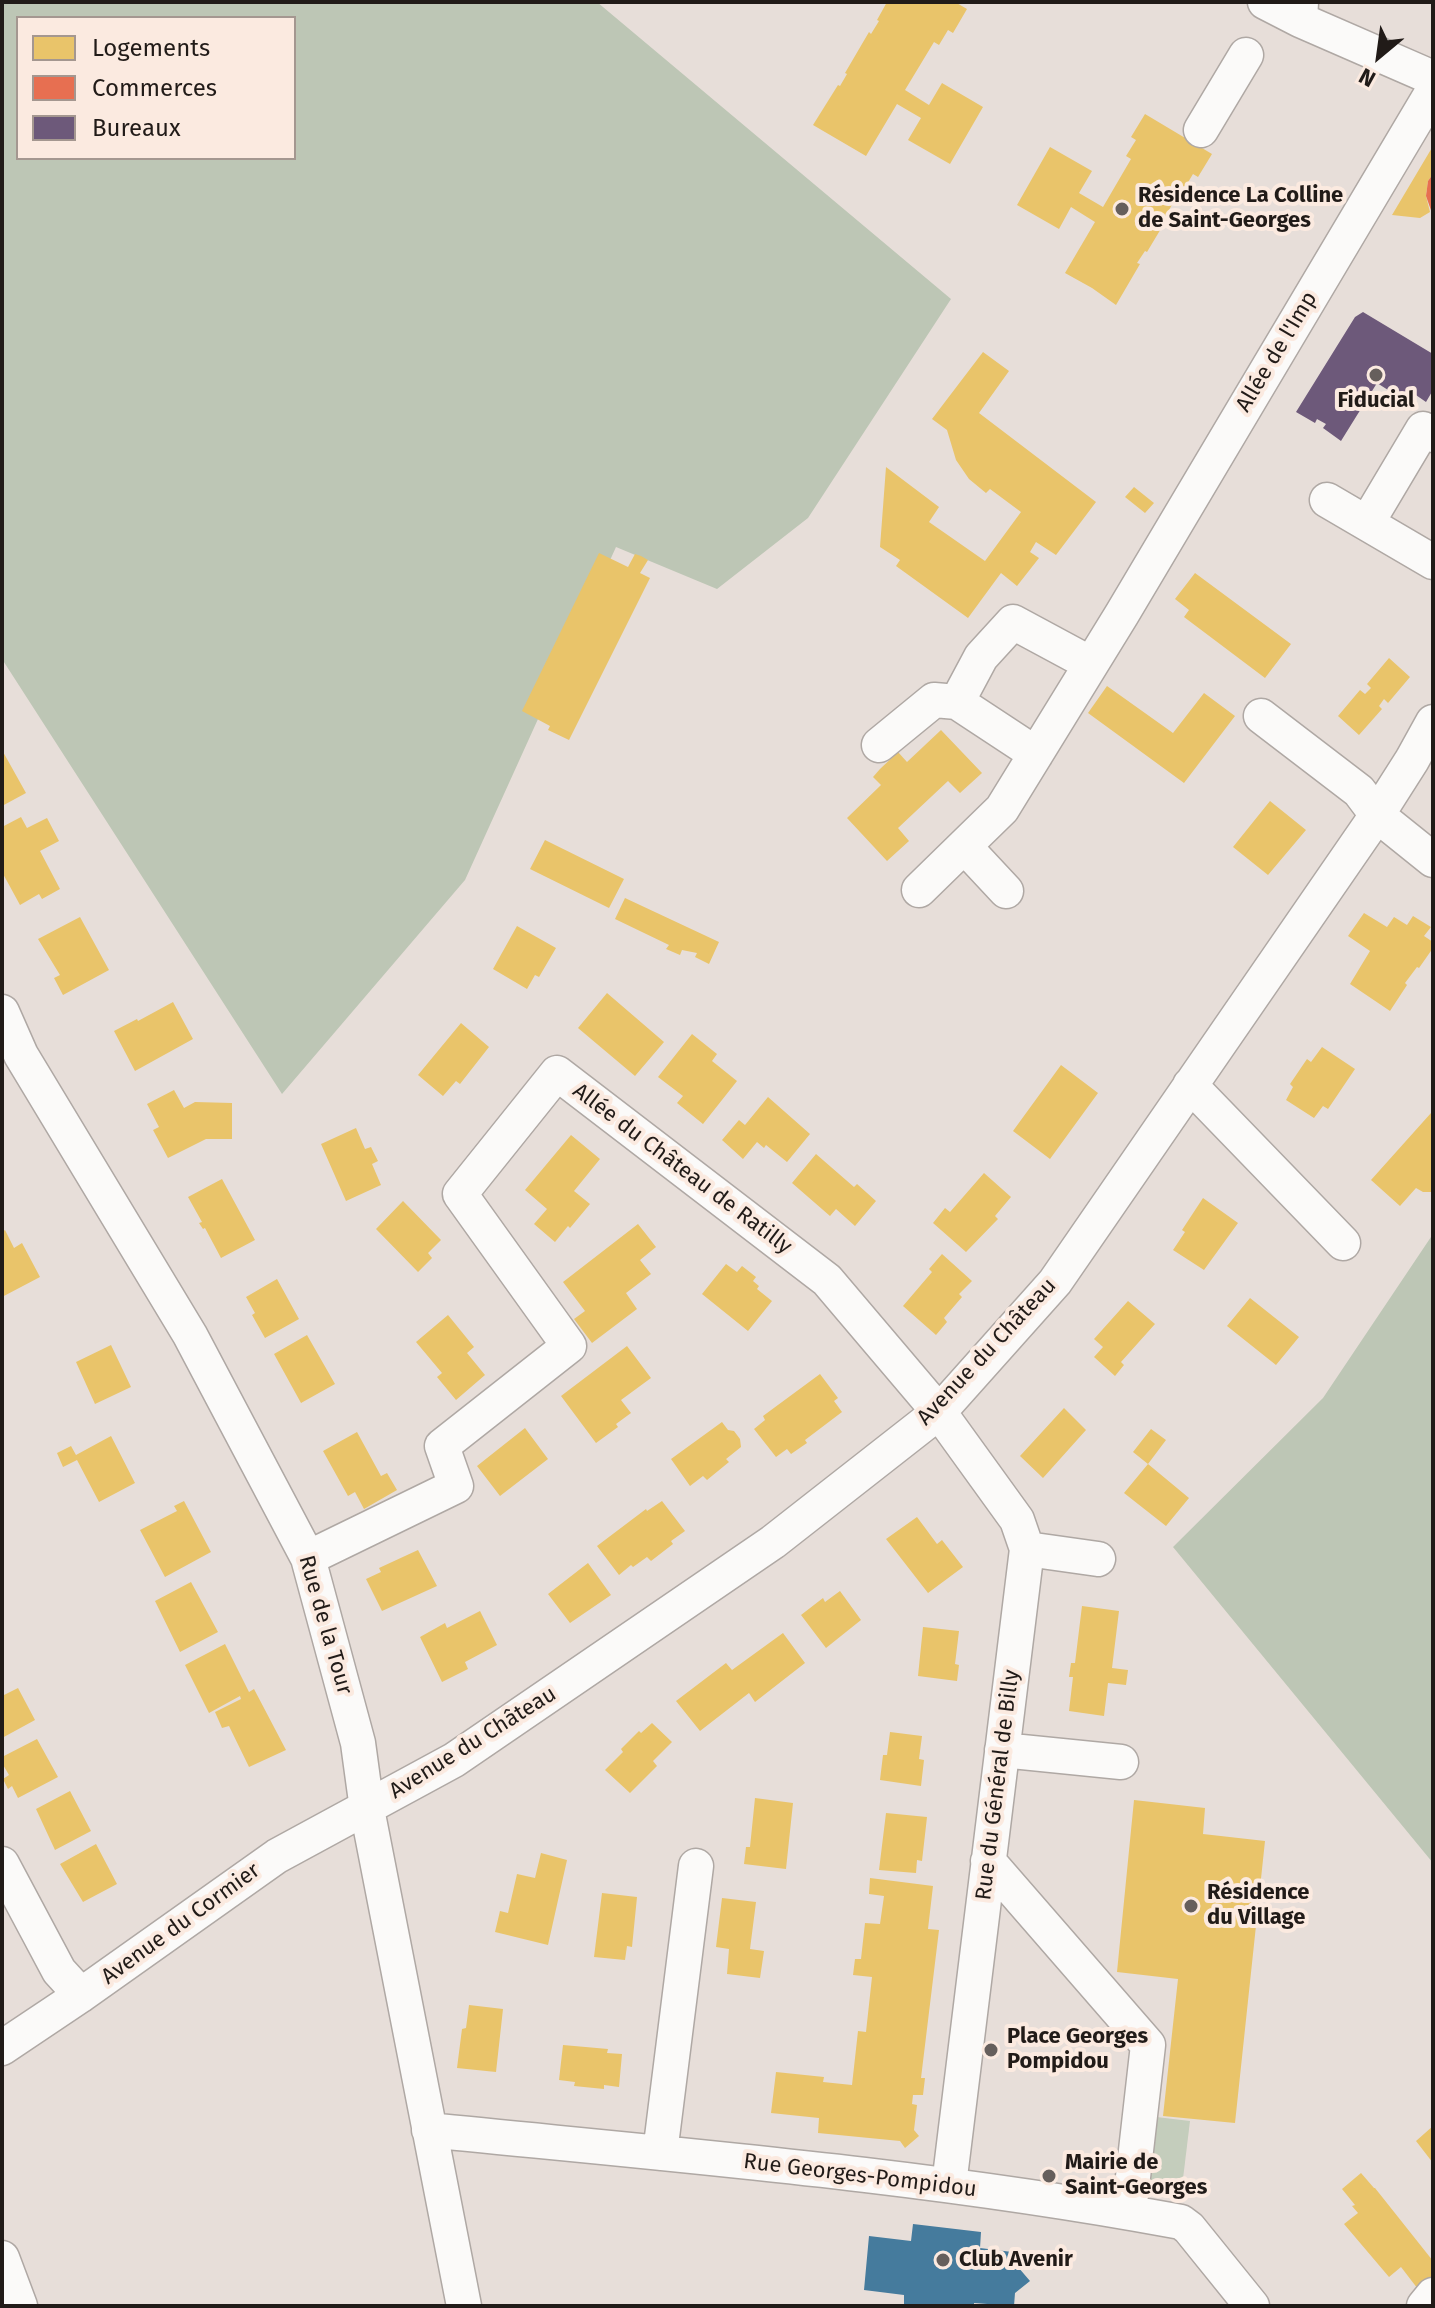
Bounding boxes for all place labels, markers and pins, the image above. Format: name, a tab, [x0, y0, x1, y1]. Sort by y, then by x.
place label: Résidence La Colline de Saint-Georges	[1138, 183, 1343, 234]
marker: Résidence La Colline de Saint-Georges	[1113, 200, 1131, 218]
marker: Fiducial	[1367, 366, 1385, 384]
place label: Fiducial	[1337, 388, 1415, 414]
place label: Résidence du Village	[1207, 1880, 1309, 1932]
marker: Résidence du Village	[1182, 1897, 1200, 1915]
place label: Place Georges Pompidou	[1007, 2024, 1148, 2076]
marker: Place Georges Pompidou	[982, 2041, 1000, 2059]
place label: Mairie de Saint-Georges	[1065, 2150, 1207, 2202]
marker: Mairie de Saint-Georges	[1040, 2167, 1058, 2185]
place label: Club Avenir	[959, 2247, 1073, 2273]
marker: Club Avenir	[934, 2251, 952, 2269]

